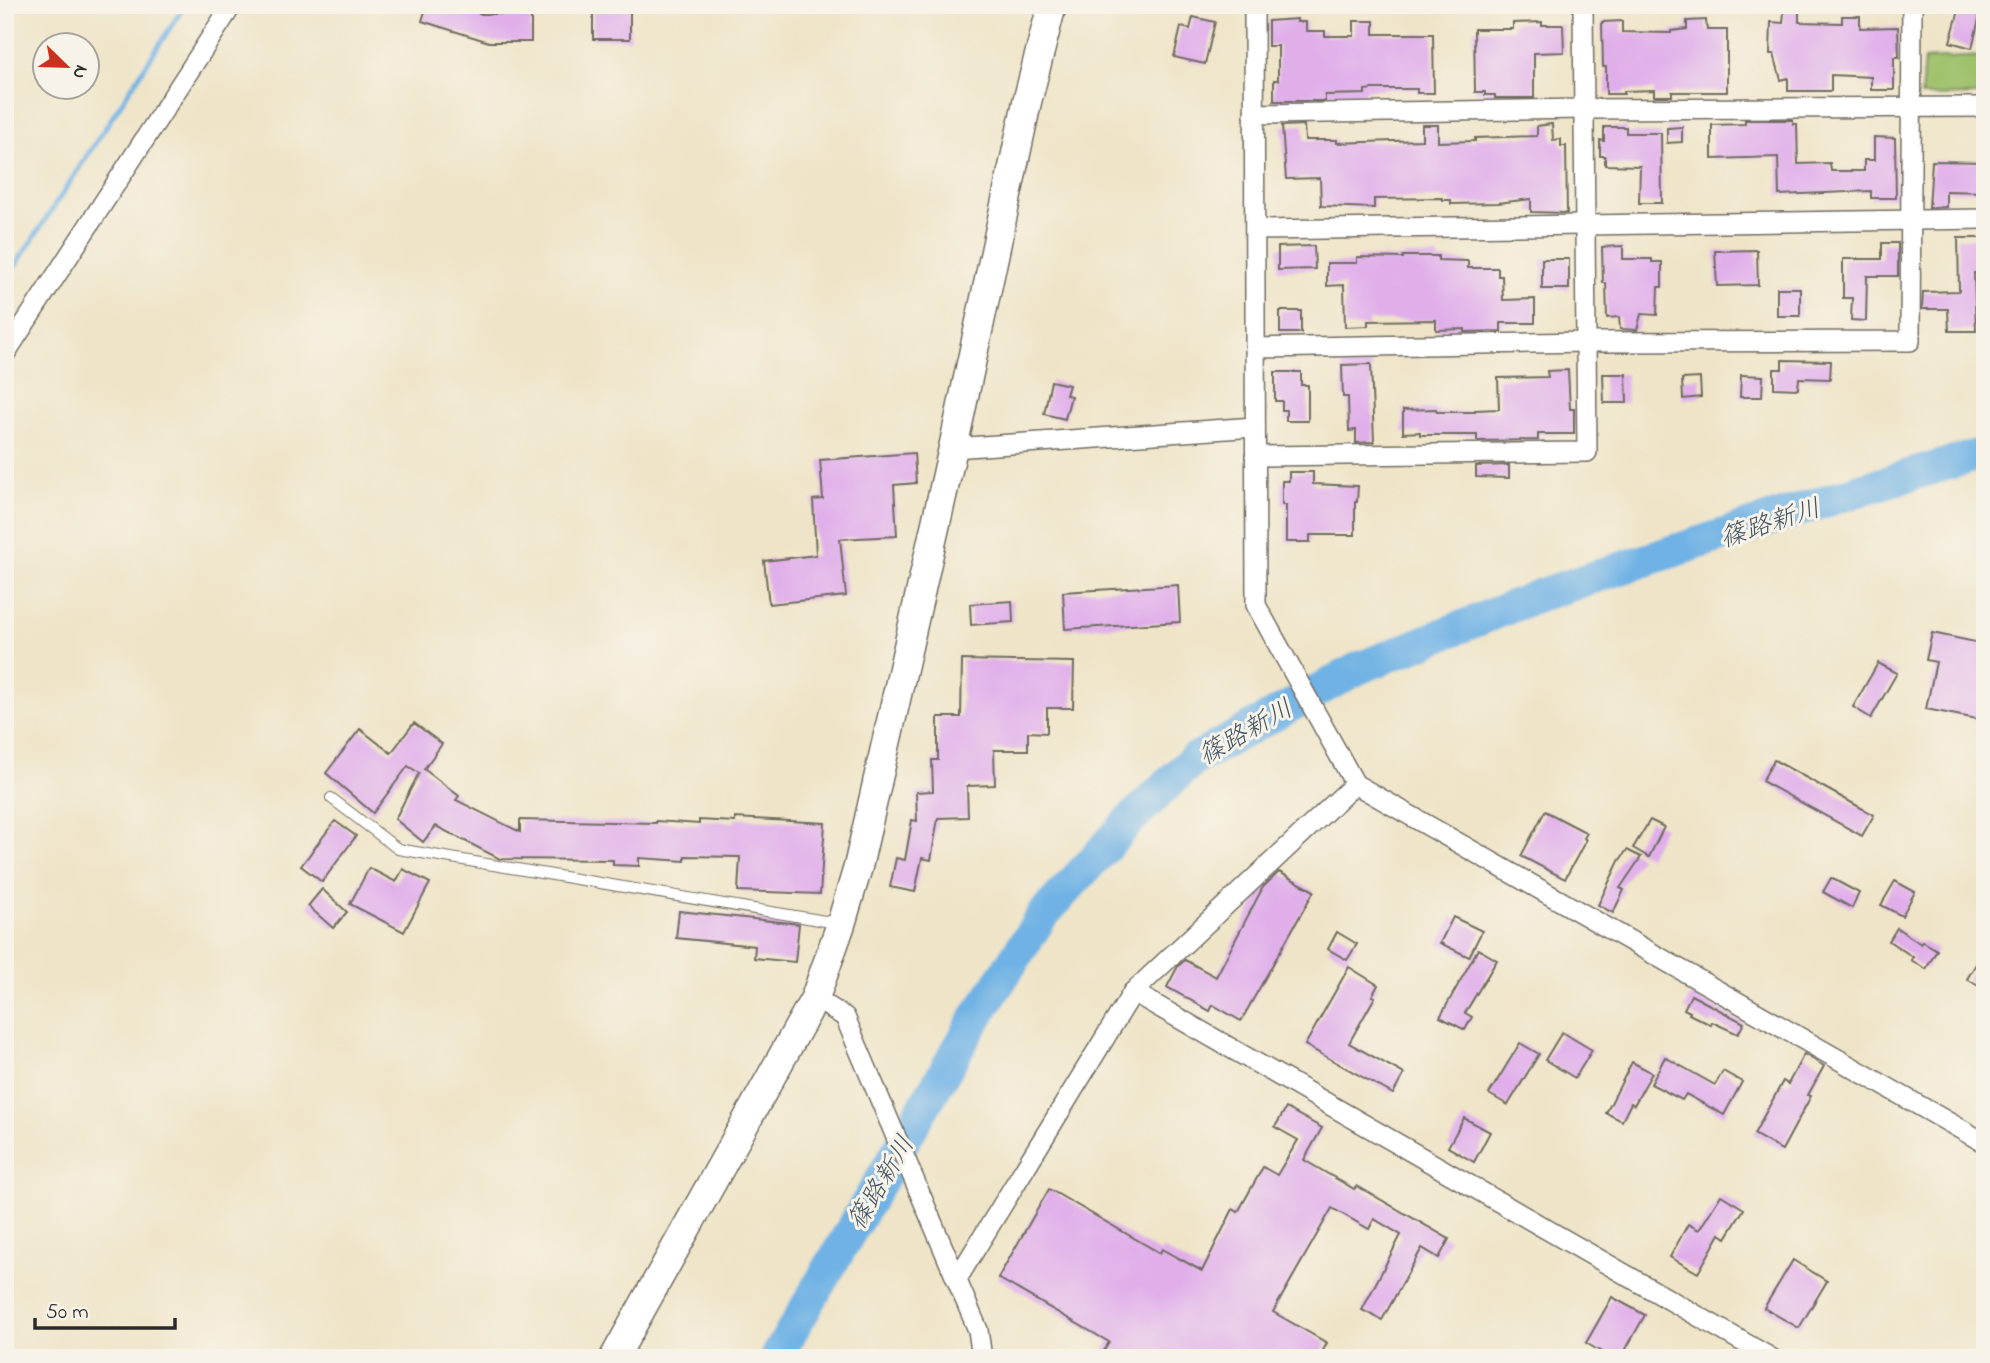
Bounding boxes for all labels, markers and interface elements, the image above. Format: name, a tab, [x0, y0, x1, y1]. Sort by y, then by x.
north arrow	[32, 32, 102, 102]
text: N	[64, 60, 94, 83]
water label: 篠路新川	[1716, 491, 1826, 559]
water label: 篠路新川	[1192, 691, 1301, 776]
water label: 篠路新川	[839, 1129, 926, 1238]
scale bar	[35, 1286, 175, 1330]
text: 50 m	[46, 1298, 89, 1328]

